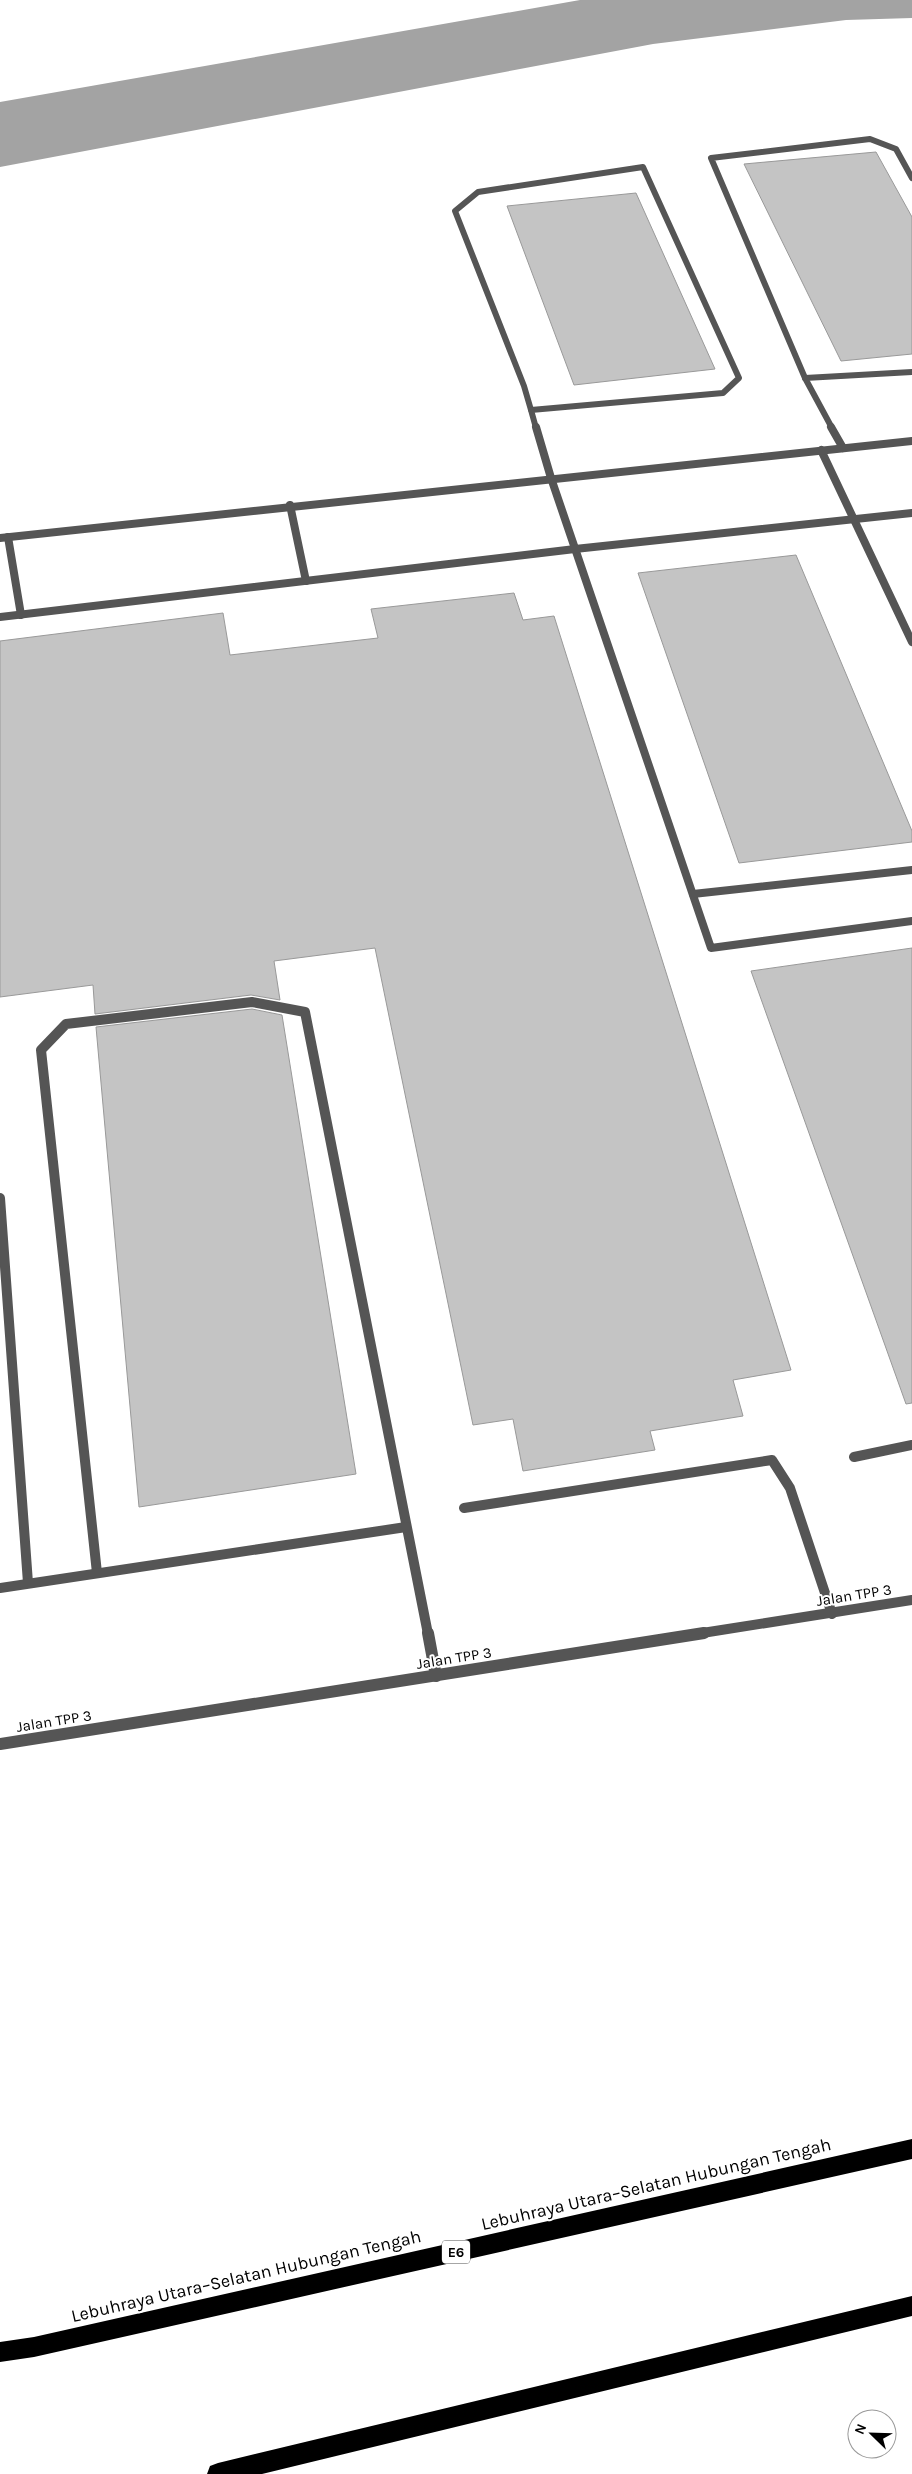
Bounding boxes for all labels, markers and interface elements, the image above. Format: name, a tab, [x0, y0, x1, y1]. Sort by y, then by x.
street label: Jalan TPP 3	[815, 1580, 893, 1610]
street label: Jalan TPP 3	[415, 1643, 493, 1673]
street label: Jalan TPP 3	[15, 1706, 93, 1736]
street label: Lebuhraya Utara–Selatan Hubungan Tengah	[479, 2133, 833, 2235]
street label: Lebuhraya Utara–Selatan Hubungan Tengah	[69, 2225, 423, 2327]
road number: E6	[442, 2240, 470, 2264]
north arrow	[847, 2409, 897, 2459]
text: N	[851, 2421, 870, 2437]

